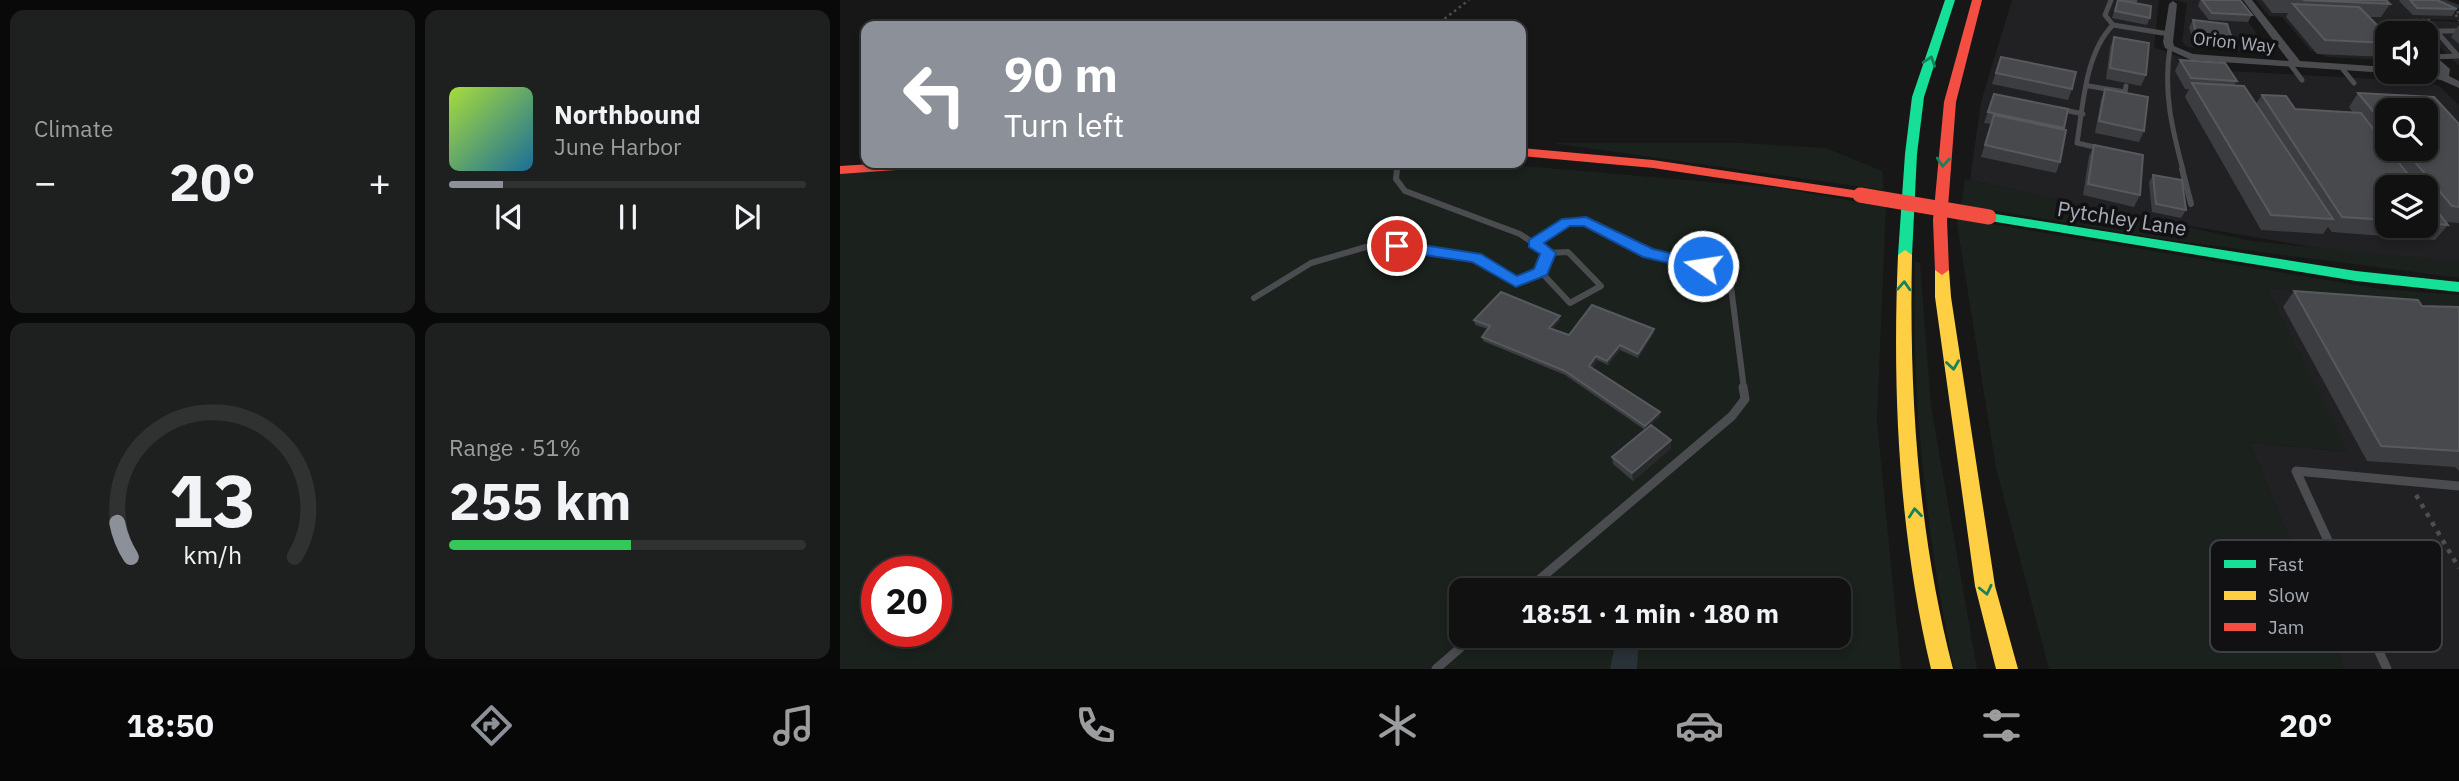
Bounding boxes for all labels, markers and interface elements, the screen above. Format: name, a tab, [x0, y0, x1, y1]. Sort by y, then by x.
map controls	[2375, 21, 2438, 238]
button: sound	[2375, 21, 2438, 84]
street label: Orion Way	[2192, 26, 2276, 58]
text: 90 m	[1004, 42, 1118, 105]
icon: left	[889, 49, 980, 140]
one-way arrow	[1922, 55, 1936, 68]
text: Northbound	[554, 97, 701, 131]
button: search	[2375, 98, 2438, 161]
text: Turn left	[1004, 104, 1124, 146]
text: Climate	[34, 113, 113, 143]
text: June Harbor	[554, 131, 682, 161]
text: 20°	[169, 148, 256, 215]
text: −	[34, 157, 57, 206]
text: +	[368, 157, 391, 206]
one-way arrow	[1936, 157, 1951, 168]
button: layers	[2375, 175, 2438, 238]
street label: Pytchley Lane	[2055, 194, 2189, 242]
icon: previous	[490, 198, 528, 236]
icon: pause	[609, 198, 647, 236]
icon: next	[728, 198, 766, 236]
pin	[1367, 216, 1427, 276]
icon: arrive	[1378, 227, 1416, 265]
position arrow	[1666, 229, 1740, 303]
one-way arrow	[1896, 280, 1911, 291]
one-way arrow	[1945, 359, 1960, 371]
text: Range · 51%	[449, 432, 581, 462]
text: 13	[169, 452, 256, 547]
text: 255 km	[449, 467, 631, 534]
one-way arrow	[1908, 507, 1923, 518]
text: km/h	[183, 538, 242, 571]
legend	[2210, 540, 2442, 652]
text: Fast	[2268, 552, 2304, 576]
speed limit sign: 20	[861, 556, 952, 647]
text: Slow	[2268, 583, 2309, 607]
one-way arrow	[1978, 584, 1993, 596]
text: 18:51 · 1 min · 180 m	[1521, 596, 1779, 630]
text: Jam	[2268, 615, 2304, 639]
icon: directions	[467, 701, 516, 750]
icon: music	[769, 701, 818, 750]
icon: phone	[1071, 701, 1120, 750]
icon: climate	[1373, 701, 1422, 750]
icon: car	[1675, 701, 1724, 750]
icon: filters	[1977, 701, 2026, 750]
text: 18:50	[127, 704, 214, 746]
text: 20°	[2279, 704, 2332, 746]

